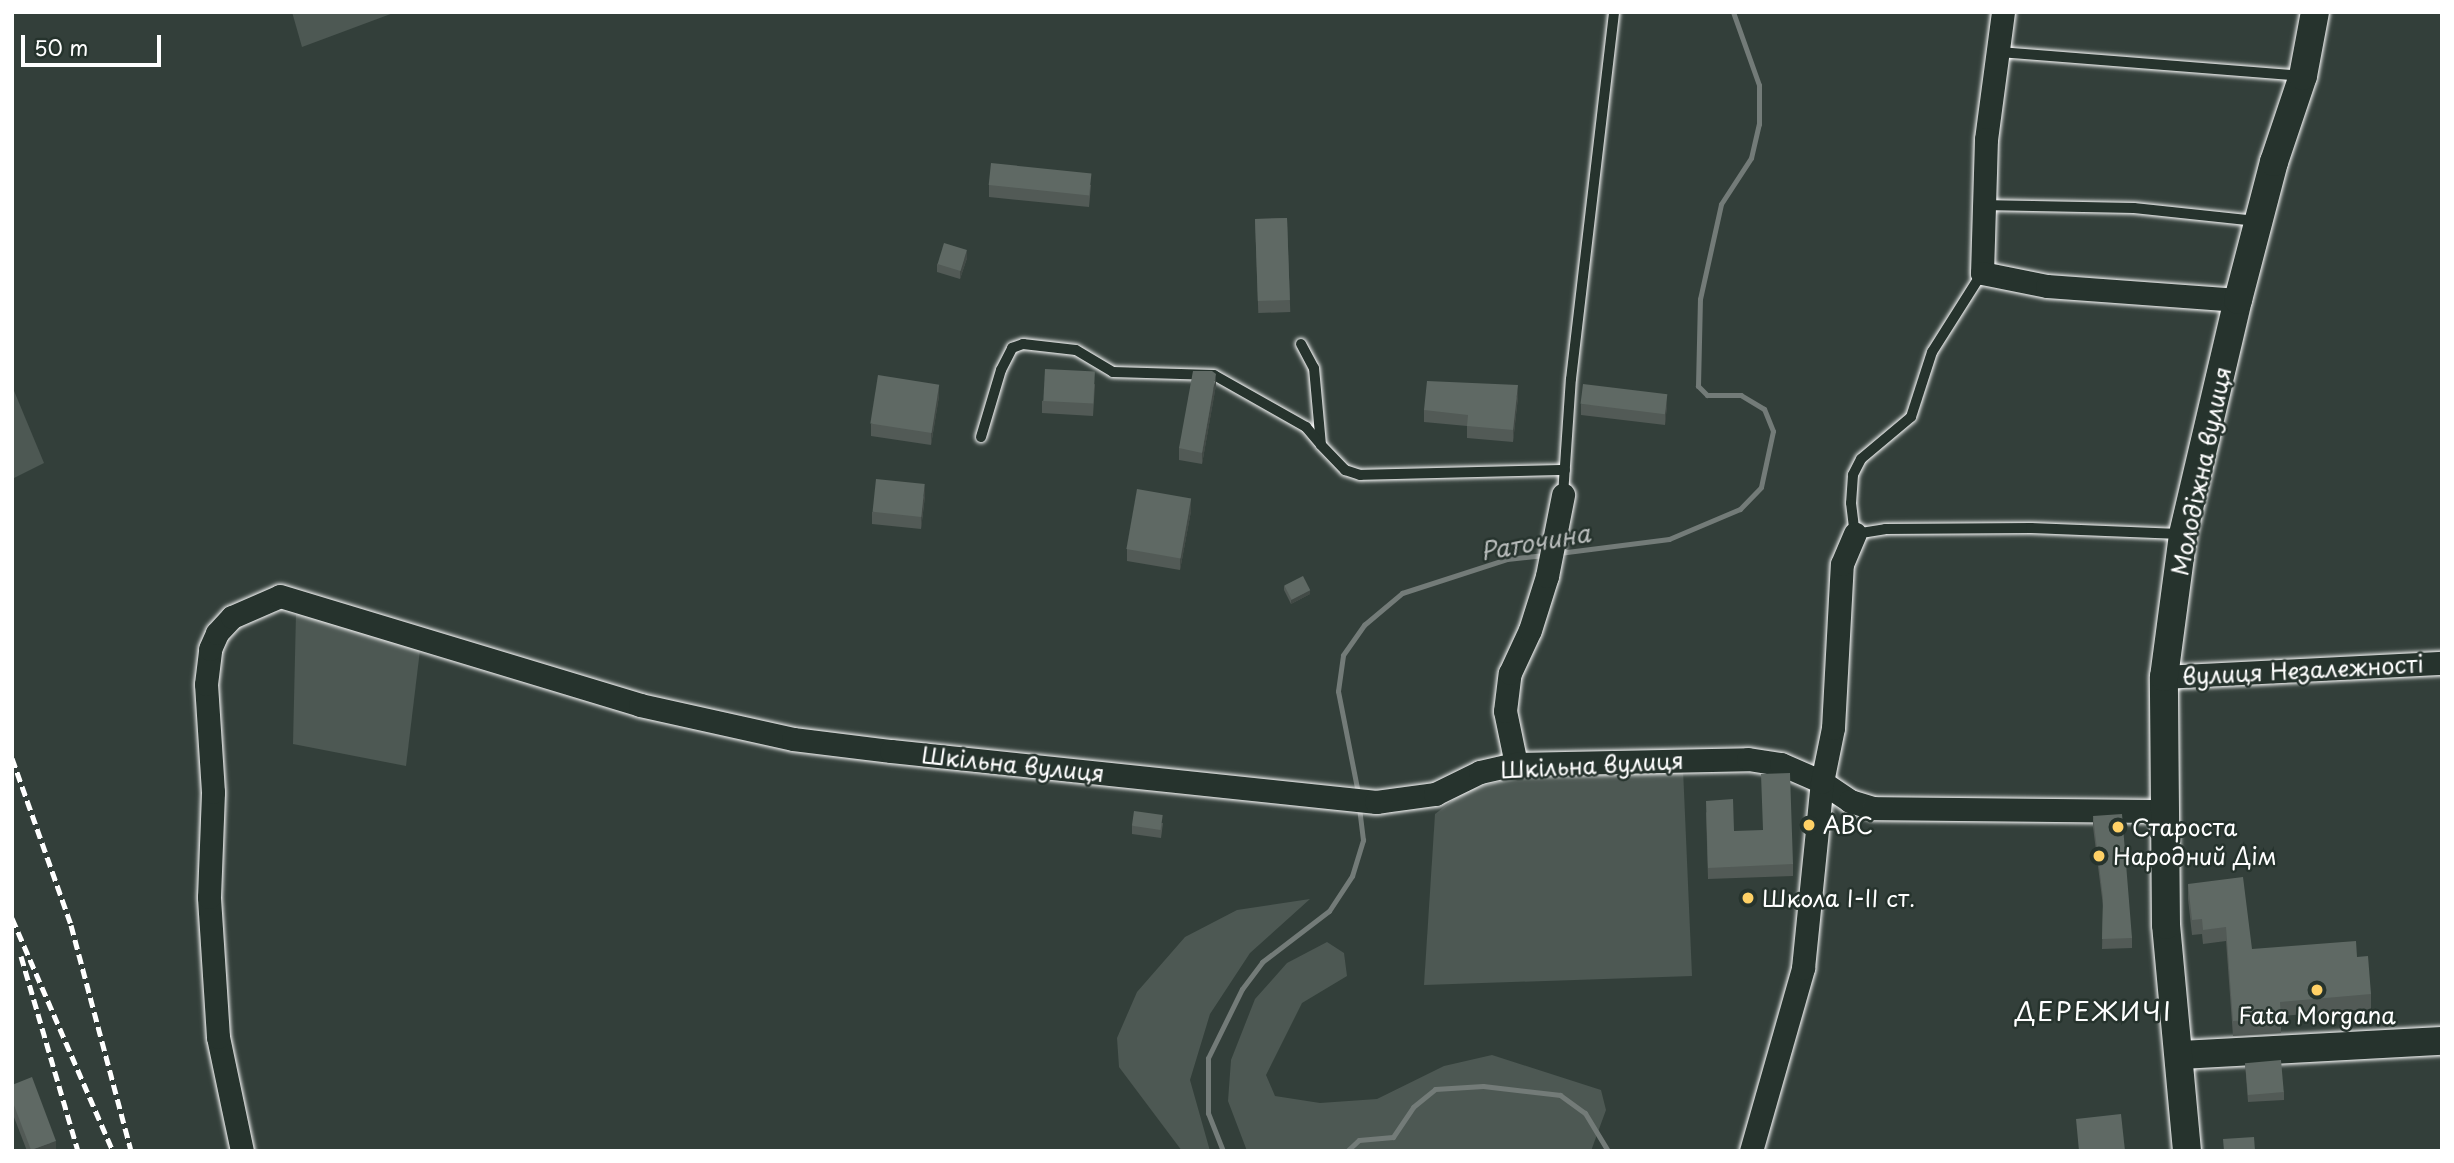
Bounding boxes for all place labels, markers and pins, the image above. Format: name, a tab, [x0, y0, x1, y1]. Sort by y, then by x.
place label: ABC	[1823, 811, 1873, 839]
place label: Староста	[2132, 813, 2237, 841]
marker: ABC	[1801, 817, 1817, 833]
marker: Староста	[2110, 819, 2126, 835]
place label: Народний Дім	[2113, 842, 2277, 870]
marker: Народний Дім	[2091, 848, 2107, 864]
place label: Школа І-ІІ ст.	[1762, 884, 1916, 912]
marker: Школа І-ІІ ст.	[1740, 890, 1756, 906]
marker: Fata Morgana	[2309, 982, 2325, 998]
place label: Fata Morgana	[2238, 1001, 2396, 1029]

